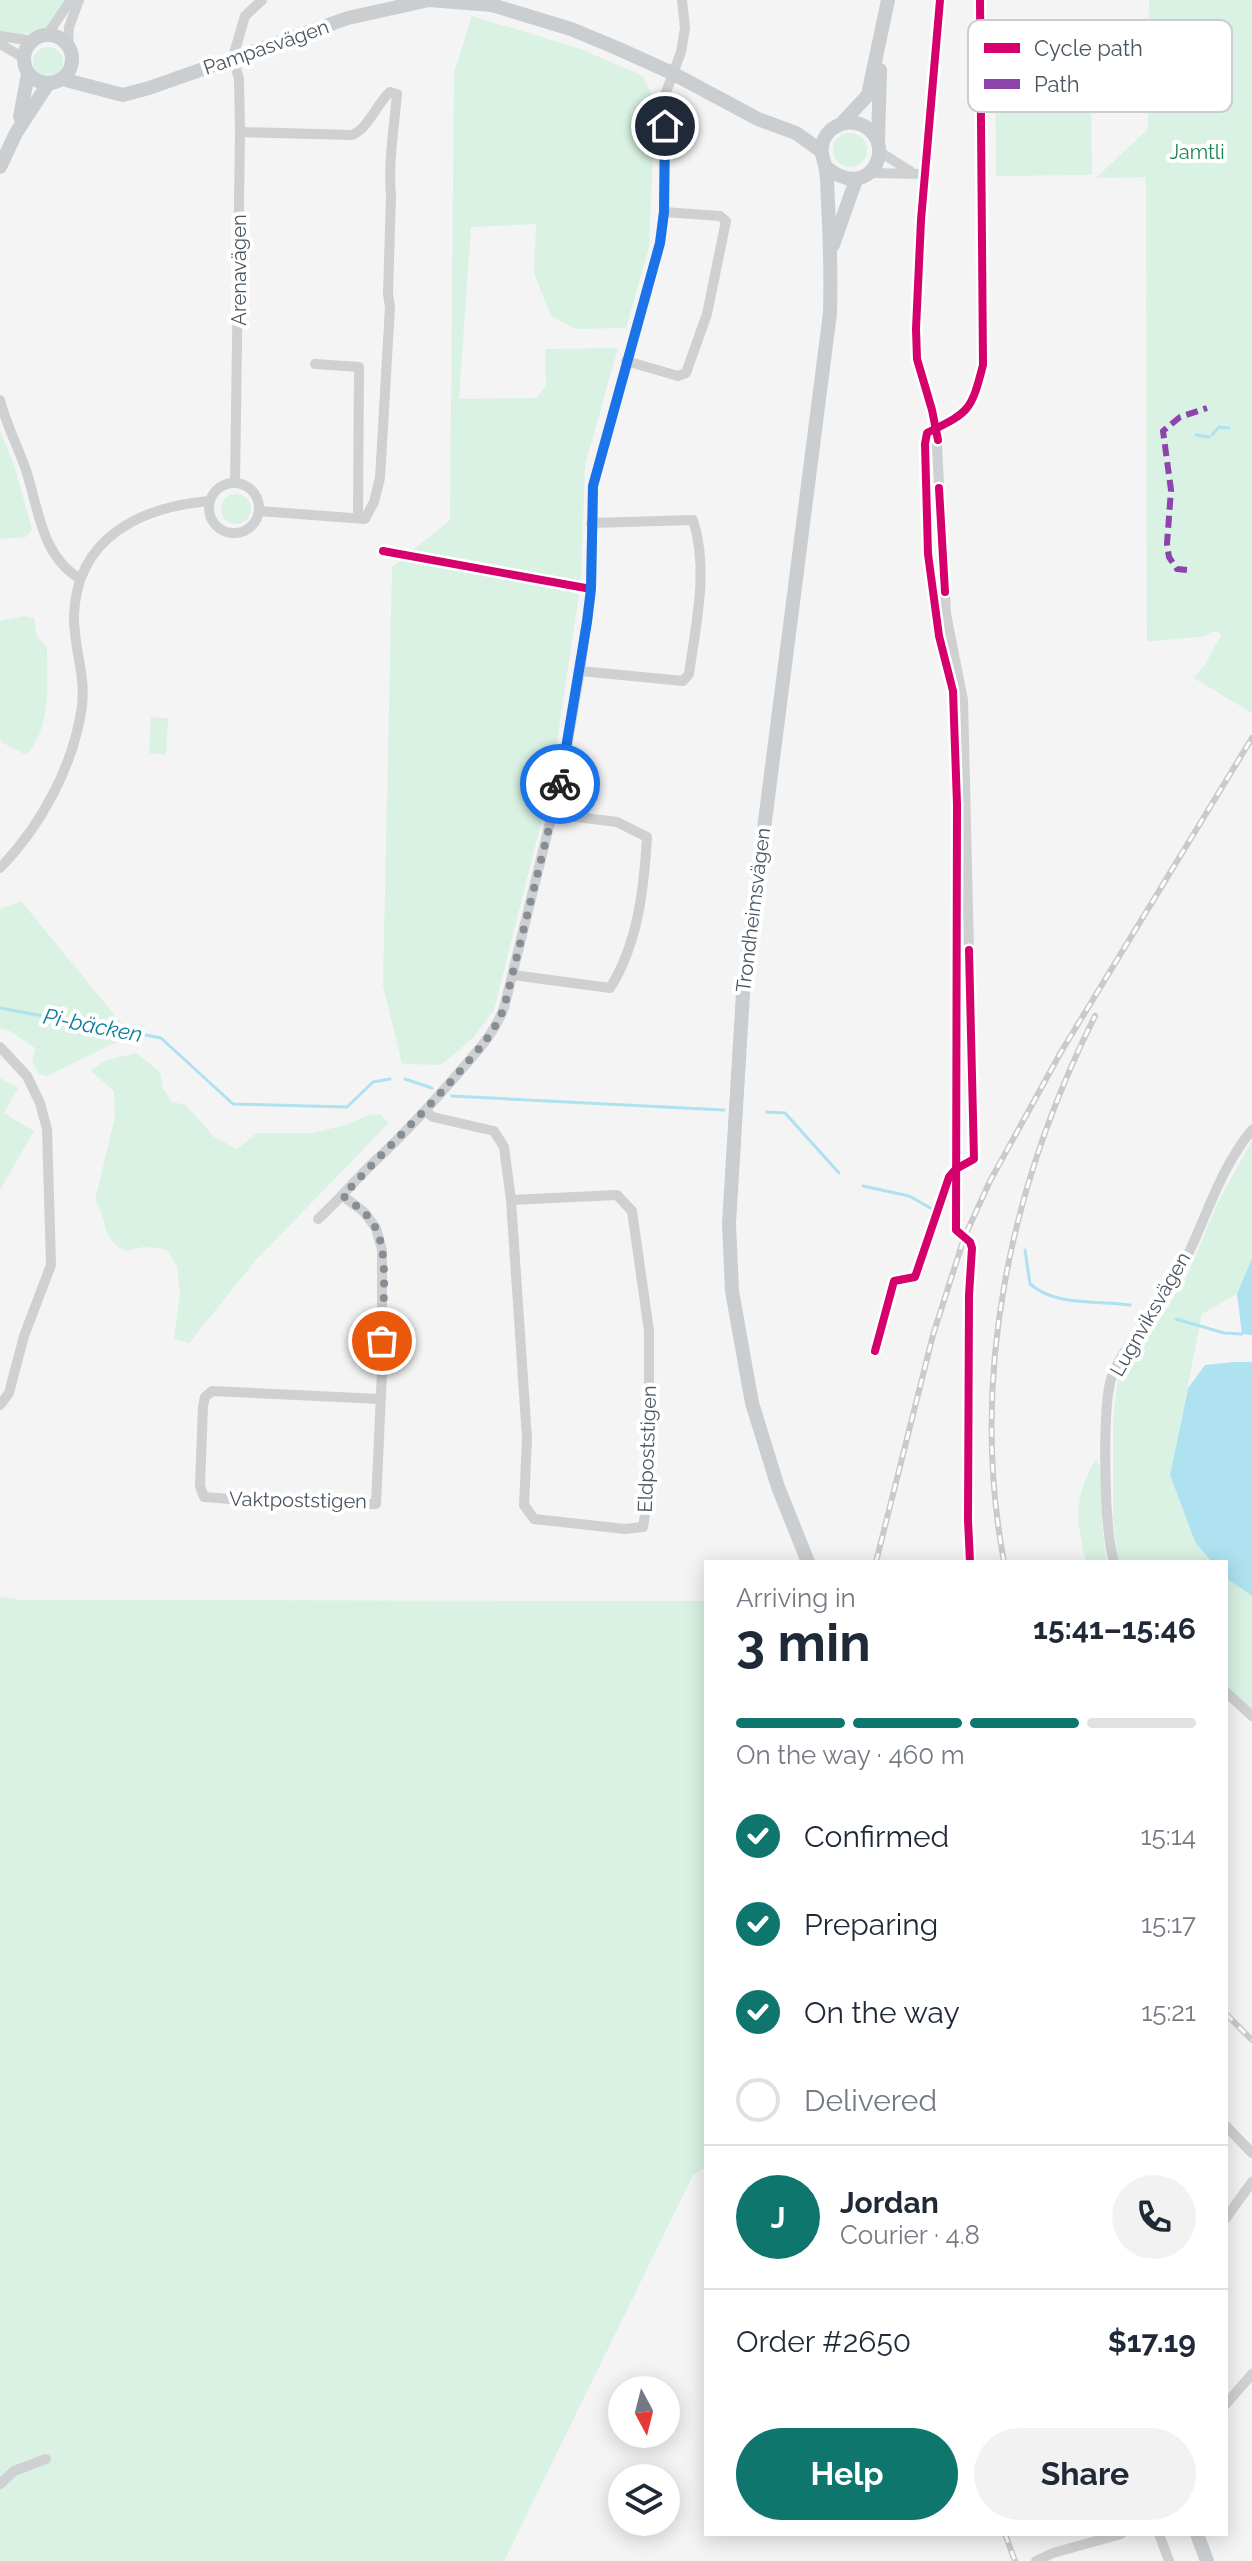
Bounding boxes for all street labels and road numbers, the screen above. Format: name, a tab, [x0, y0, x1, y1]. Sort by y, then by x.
street label: Pampasvägen	[200, 14, 332, 80]
street label: Arenavägen	[227, 214, 251, 326]
street label: Trondheimsvägen	[731, 826, 775, 994]
street label: Lugnviksvägen	[1105, 1248, 1195, 1380]
street label: Eldpoststigen	[633, 1385, 661, 1513]
street label: Vaktpoststigen	[229, 1487, 367, 1513]

